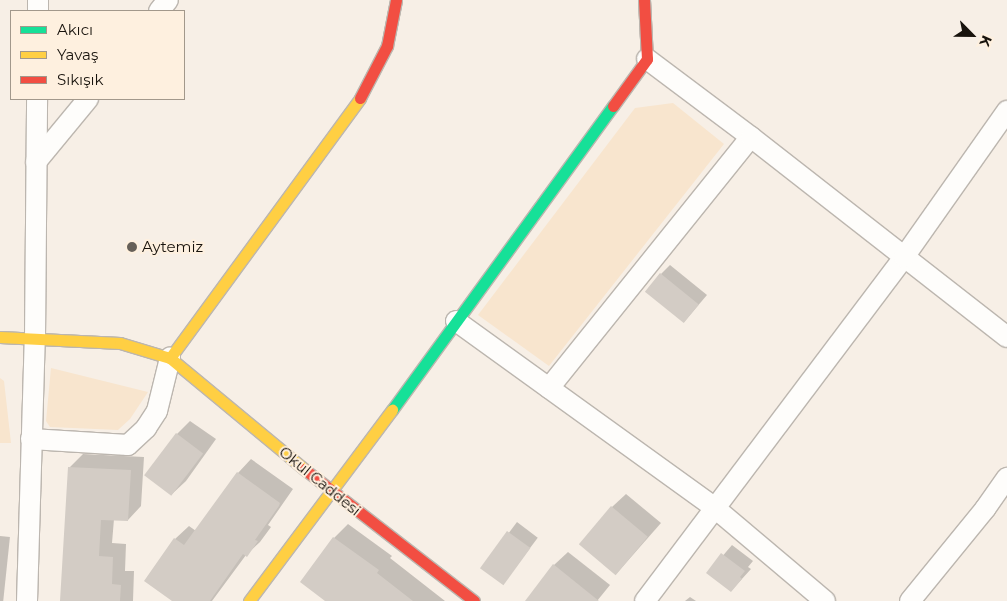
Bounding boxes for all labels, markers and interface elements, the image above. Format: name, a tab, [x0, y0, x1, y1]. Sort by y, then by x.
legend	[10, 10, 185, 100]
north arrow	[947, 10, 997, 60]
text: Akıcı	[57, 20, 93, 39]
text: K	[975, 33, 996, 49]
text: Yavaş	[57, 45, 98, 64]
text: Sıkışık	[57, 70, 103, 89]
place label: Aytemiz	[142, 238, 203, 256]
marker: Aytemiz	[126, 241, 138, 253]
street label: Okul Caddesi	[276, 443, 364, 519]

